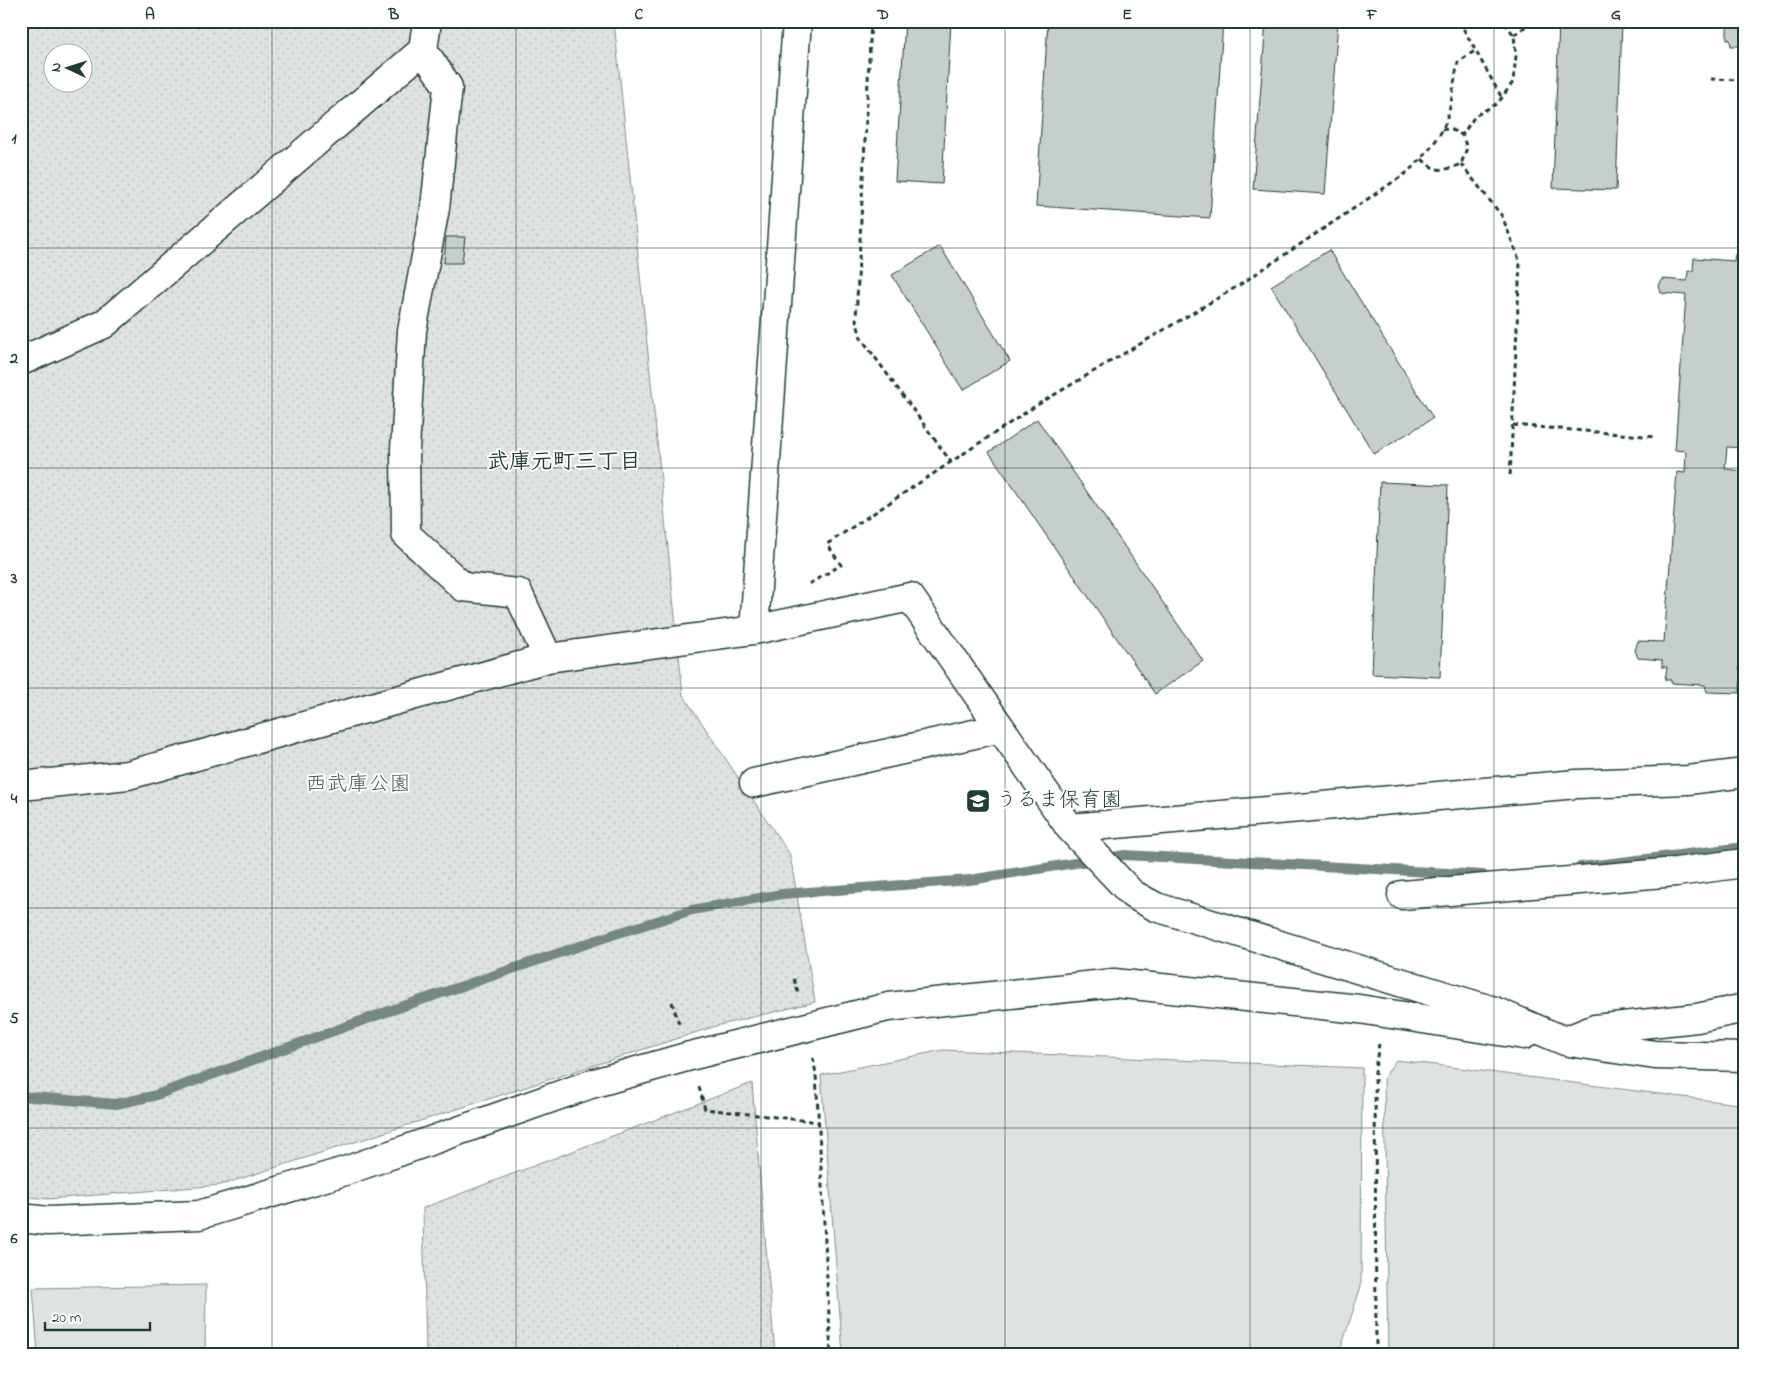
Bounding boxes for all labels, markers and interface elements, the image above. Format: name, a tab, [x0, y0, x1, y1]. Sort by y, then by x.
text: A	[145, 3, 155, 27]
text: B	[388, 3, 400, 27]
text: C	[635, 3, 644, 27]
text: D	[876, 3, 889, 27]
text: E	[1122, 3, 1132, 27]
text: F	[1366, 3, 1378, 27]
text: G	[1611, 3, 1621, 27]
north arrow	[42, 42, 92, 92]
text: N	[46, 62, 67, 73]
text: 1	[11, 127, 17, 151]
text: 2	[9, 347, 18, 371]
district label: 武庫元町三丁目	[487, 447, 641, 479]
text: 3	[10, 567, 18, 591]
park label: 西武庫公園	[306, 770, 411, 800]
place label: うるま保育園	[996, 786, 1122, 816]
text: 4	[10, 787, 18, 811]
school or university icon: うるま保育園	[965, 788, 991, 814]
text: 5	[9, 1007, 19, 1031]
text: 6	[9, 1227, 18, 1251]
scale bar	[45, 1300, 150, 1332]
text: 20 m	[52, 1307, 82, 1329]

